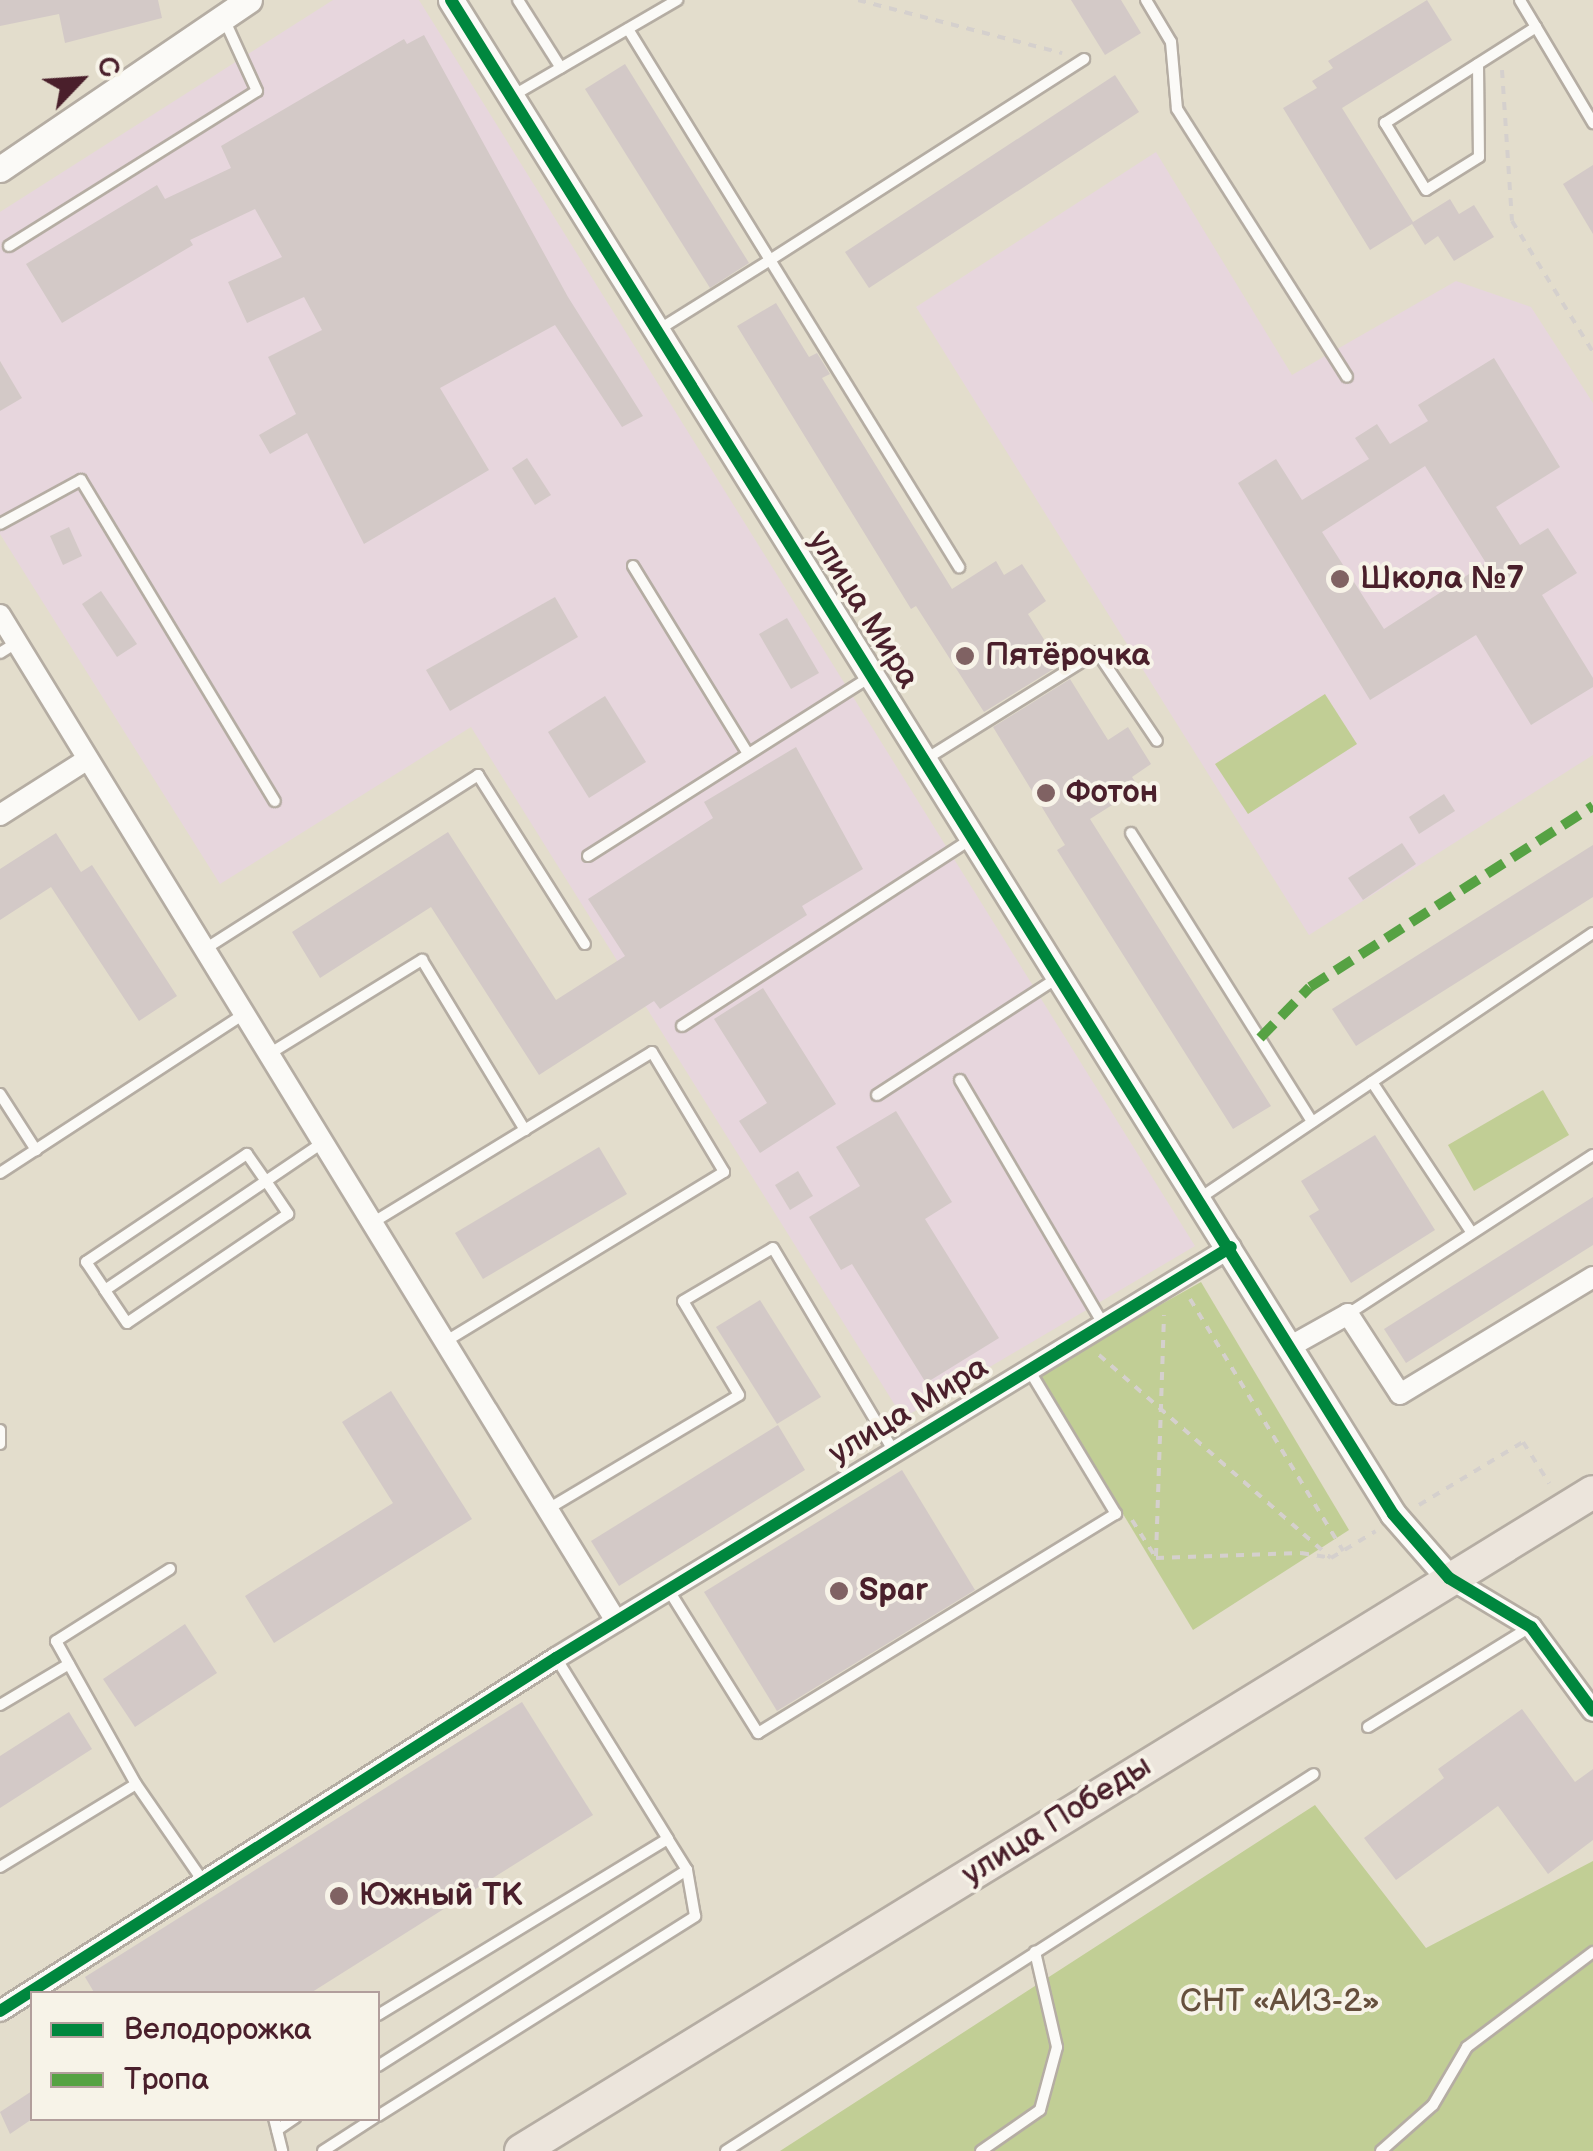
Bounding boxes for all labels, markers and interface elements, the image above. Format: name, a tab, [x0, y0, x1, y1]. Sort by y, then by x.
north arrow	[30, 30, 130, 130]
text: С	[89, 51, 127, 83]
street label: улица Мира	[799, 524, 927, 696]
place label: Школа №7	[1360, 560, 1524, 598]
marker: Школа №7	[1329, 568, 1351, 590]
place label: Пятёрочка	[985, 637, 1150, 675]
marker: Пятёрочка	[954, 645, 976, 667]
place label: Фотон	[1066, 774, 1158, 812]
marker: Фотон	[1035, 782, 1057, 804]
street label: улица Мира	[823, 1349, 995, 1473]
place label: Spar	[859, 1572, 928, 1610]
marker: Spar	[828, 1580, 850, 1602]
street label: улица Победы	[955, 1748, 1159, 1894]
place label: Южный ТК	[359, 1877, 522, 1915]
marker: Южный ТК	[328, 1885, 350, 1907]
park label: СНТ «АИЗ-2»	[1180, 1983, 1380, 2021]
legend	[30, 1991, 380, 2121]
text: Велодорожка	[124, 2012, 312, 2048]
text: Тропа	[124, 2062, 209, 2098]

